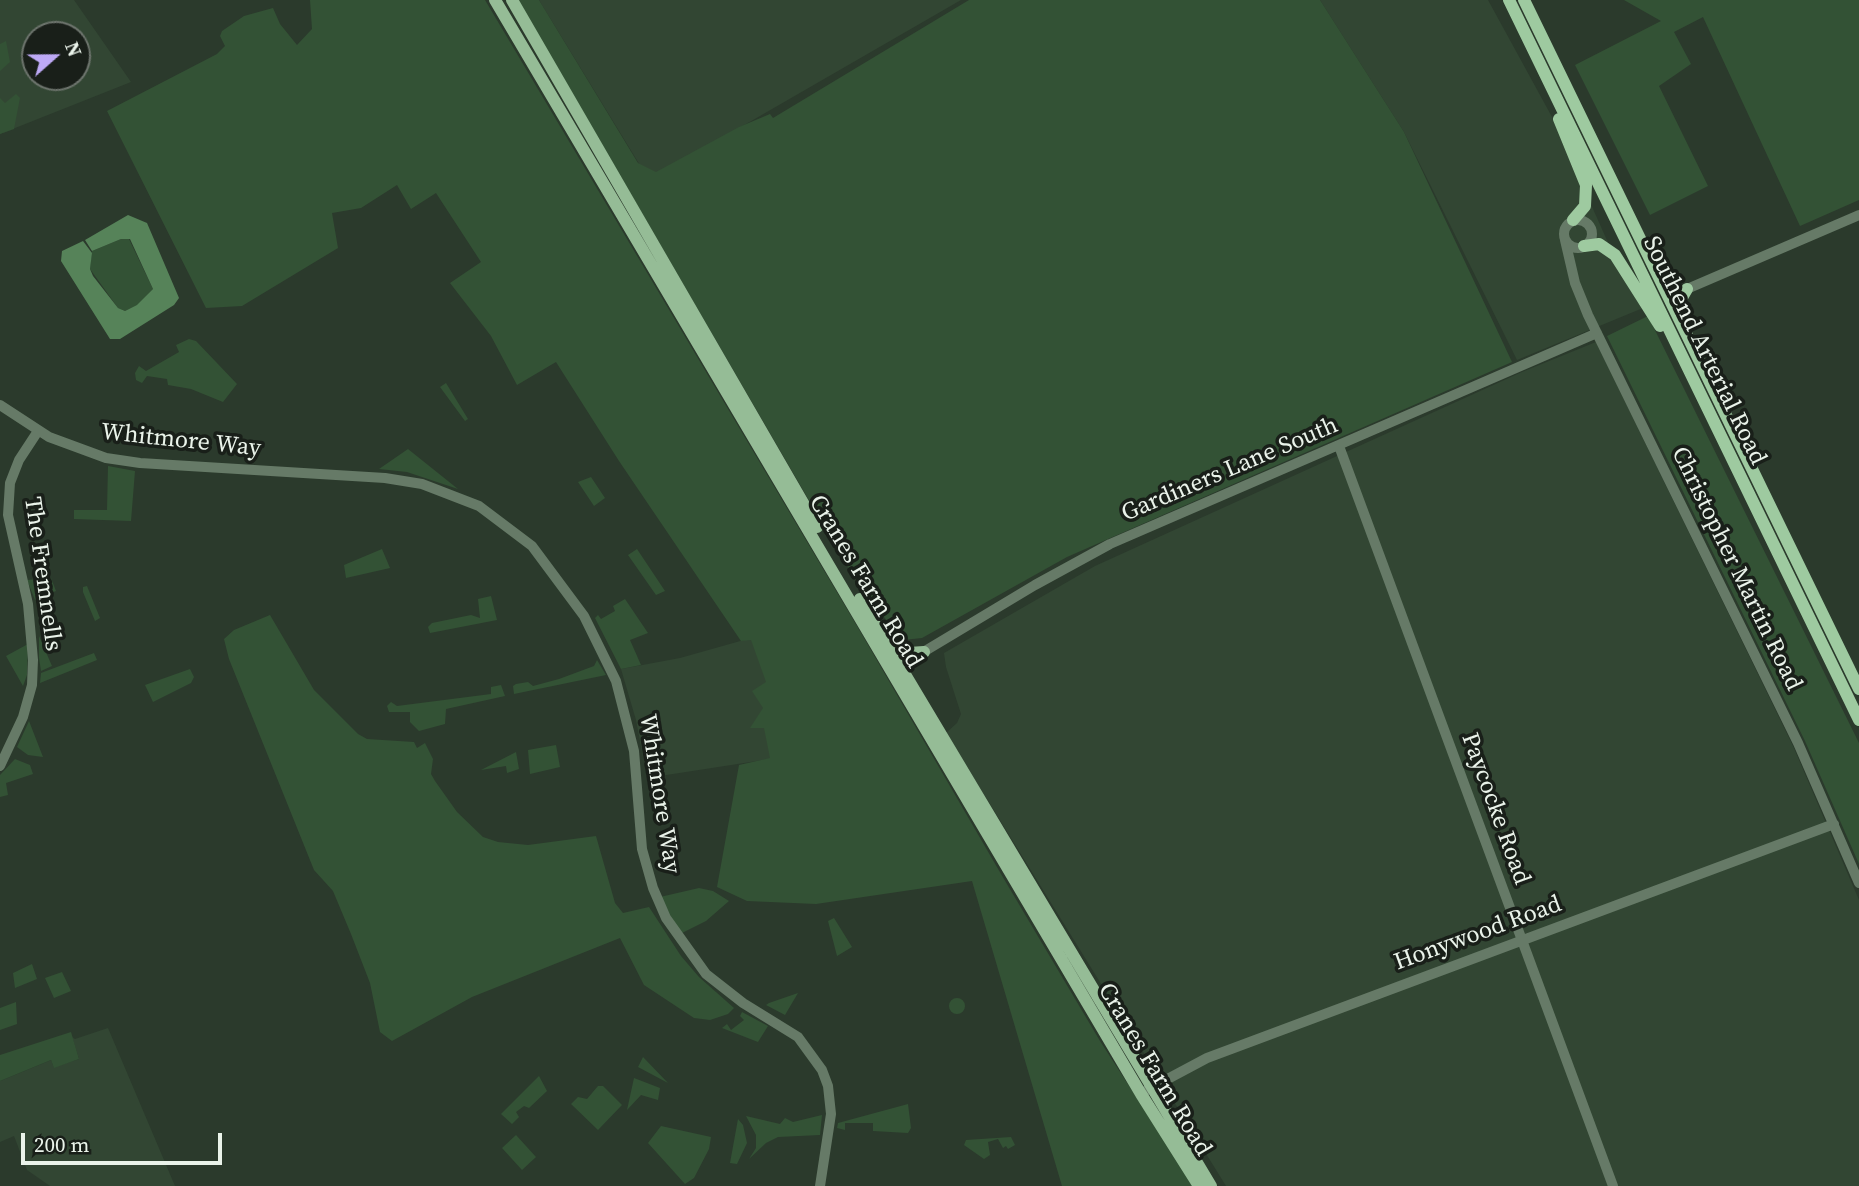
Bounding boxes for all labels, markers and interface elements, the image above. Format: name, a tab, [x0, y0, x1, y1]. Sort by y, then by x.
north arrow	[21, 21, 91, 91]
text: N	[59, 38, 88, 60]
street label: Southend Arterial Road	[1636, 232, 1772, 470]
street label: Gardiners Lane South	[1118, 411, 1342, 529]
street label: Whitmore Way	[100, 418, 262, 464]
street label: Christopher Martin Road	[1664, 442, 1808, 696]
street label: Cranes Farm Road	[802, 490, 928, 674]
street label: The Fremnells	[17, 495, 67, 653]
street label: Whitmore Way	[632, 712, 686, 876]
street label: Paycocke Road	[1454, 729, 1536, 889]
street label: Honywood Road	[1390, 890, 1566, 978]
street label: Cranes Farm Road	[1091, 978, 1217, 1162]
scale bar	[24, 1120, 226, 1164]
text: 200 m	[34, 1130, 89, 1159]

